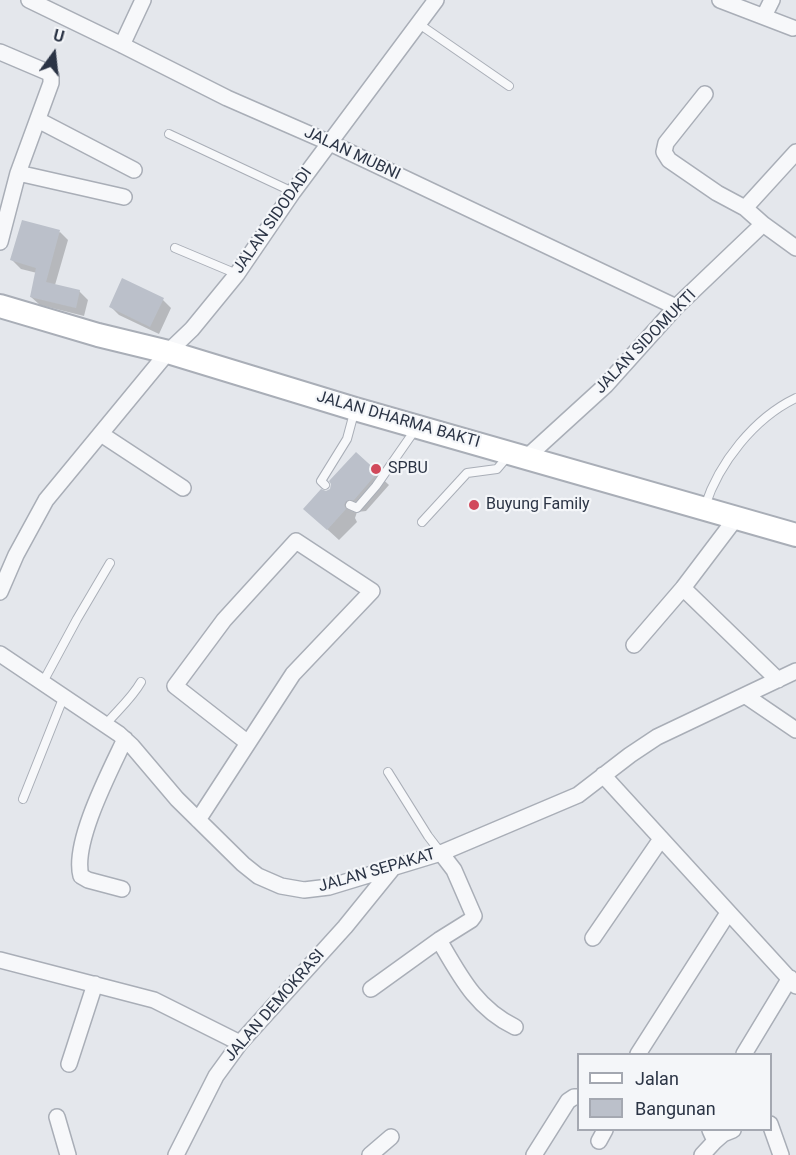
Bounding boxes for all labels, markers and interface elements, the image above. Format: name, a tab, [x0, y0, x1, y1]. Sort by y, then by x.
north arrow	[24, 24, 84, 84]
text: U	[51, 26, 66, 47]
street label: JALAN MUBNI	[301, 123, 403, 185]
street label: JALAN SIDODADI	[229, 164, 317, 278]
street label: JALAN SIDOMUKTI	[591, 286, 701, 398]
street label: JALAN DHARMA BAKTI	[314, 387, 482, 453]
place label: SPBU	[388, 459, 428, 479]
marker: SPBU	[369, 462, 383, 476]
place label: Buyung Family	[486, 495, 590, 515]
marker: Buyung Family	[467, 498, 481, 512]
street label: JALAN SEPAKAT	[316, 845, 438, 897]
street label: JALAN DEMOKRASI	[221, 946, 329, 1066]
legend	[577, 1053, 772, 1131]
text: Jalan	[635, 1068, 679, 1089]
text: Bangunan	[635, 1098, 716, 1119]

